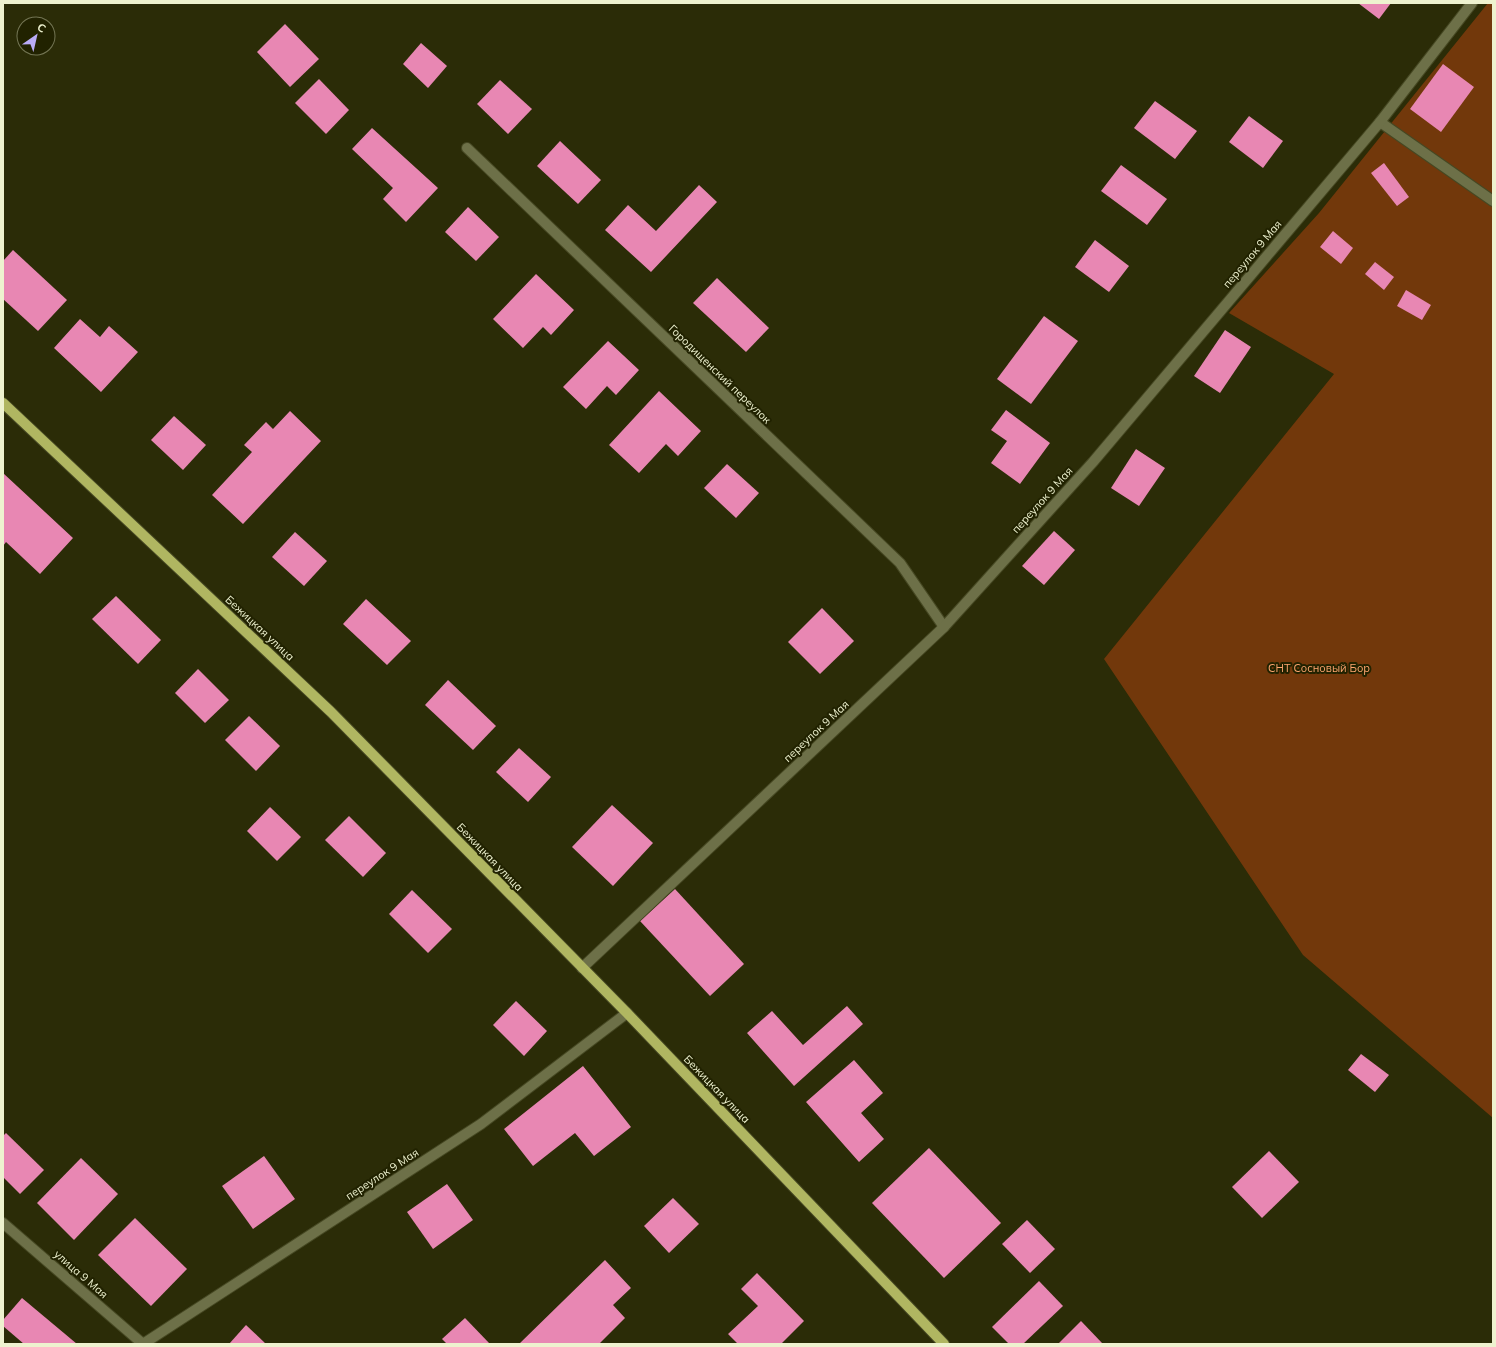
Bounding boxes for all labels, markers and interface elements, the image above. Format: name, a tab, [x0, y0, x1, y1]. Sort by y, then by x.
north arrow	[16, 16, 56, 56]
text: С	[35, 20, 49, 36]
street label: переулок 9 Мая	[1220, 217, 1284, 291]
street label: Городищенский переулок	[666, 321, 774, 427]
street label: переулок 9 Мая	[1009, 464, 1075, 536]
street label: Бежицкая улица	[223, 592, 297, 664]
park label: СНТ Сосновый Бор	[1268, 661, 1370, 675]
street label: переулок 9 Мая	[780, 697, 852, 765]
street label: Бежицкая улица	[454, 820, 526, 894]
street label: Бежицкая улица	[681, 1052, 753, 1126]
street label: переулок 9 Мая	[343, 1145, 421, 1203]
street label: улица 9 Мая	[51, 1247, 111, 1301]

